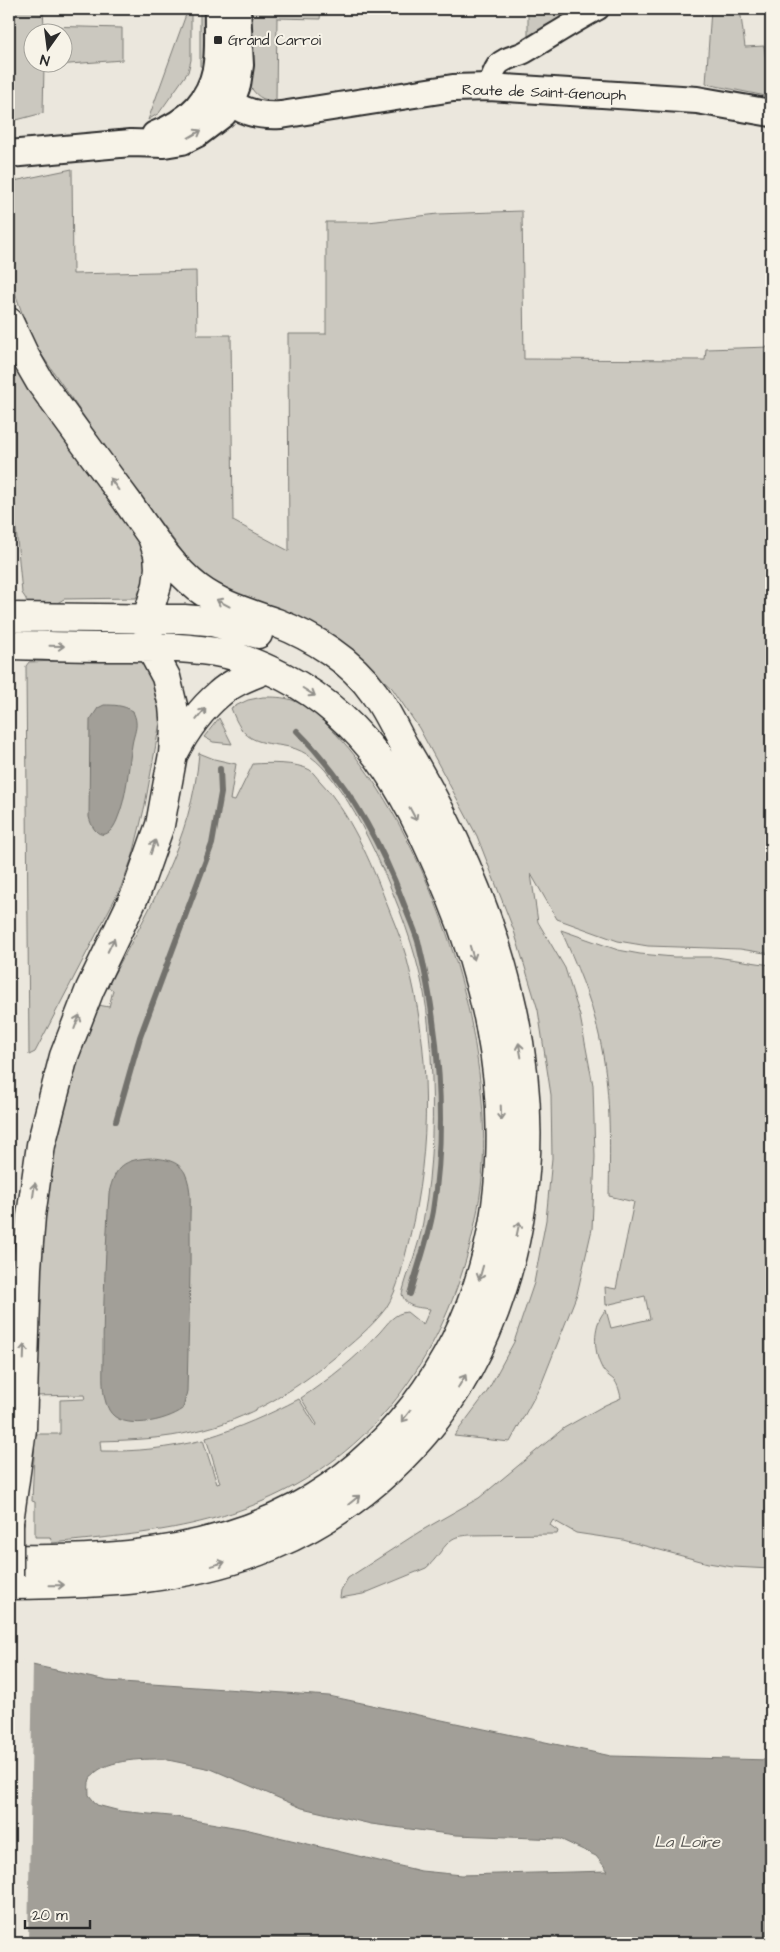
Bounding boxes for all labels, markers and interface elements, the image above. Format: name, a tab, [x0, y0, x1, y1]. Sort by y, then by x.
north arrow	[22, 22, 72, 72]
place label: Grand Carroi	[228, 30, 322, 51]
marker: Grand Carroi	[212, 34, 224, 46]
text: N	[38, 49, 52, 70]
street label: Route de Saint-Genouph	[461, 79, 627, 106]
one-way arrow	[187, 129, 202, 139]
one-way arrow	[109, 477, 119, 491]
one-way arrow	[215, 598, 230, 608]
one-way arrow	[49, 641, 65, 651]
one-way arrow	[302, 687, 316, 697]
one-way arrow	[195, 708, 206, 721]
one-way arrow	[409, 806, 418, 821]
one-way arrow	[148, 839, 158, 855]
one-way arrow	[107, 938, 116, 953]
one-way arrow	[467, 945, 477, 961]
one-way arrow	[73, 1015, 82, 1030]
one-way arrow	[515, 1042, 525, 1058]
one-way arrow	[496, 1105, 505, 1121]
one-way arrow	[30, 1182, 40, 1198]
one-way arrow	[514, 1221, 524, 1237]
one-way arrow	[476, 1265, 486, 1281]
one-way arrow	[19, 1344, 29, 1360]
one-way arrow	[458, 1374, 468, 1388]
one-way arrow	[401, 1409, 411, 1423]
one-way arrow	[347, 1495, 360, 1506]
one-way arrow	[210, 1559, 226, 1569]
one-way arrow	[49, 1580, 65, 1590]
water label: La Loire	[654, 1831, 721, 1853]
scale bar	[25, 1897, 90, 1929]
text: 20 m	[32, 1905, 68, 1926]

